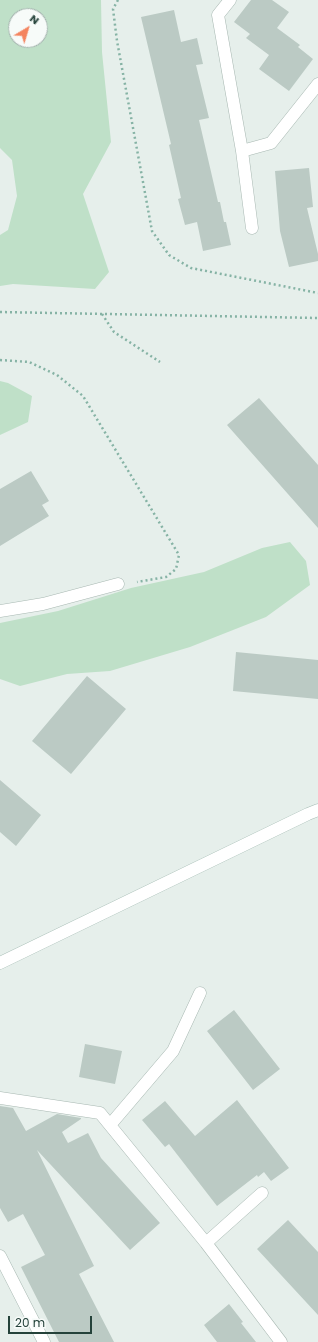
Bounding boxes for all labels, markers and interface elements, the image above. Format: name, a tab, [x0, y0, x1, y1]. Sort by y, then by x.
north arrow	[8, 8, 48, 48]
text: N	[27, 10, 43, 28]
scale bar	[10, 1308, 94, 1334]
text: 20 m	[15, 1314, 45, 1331]

